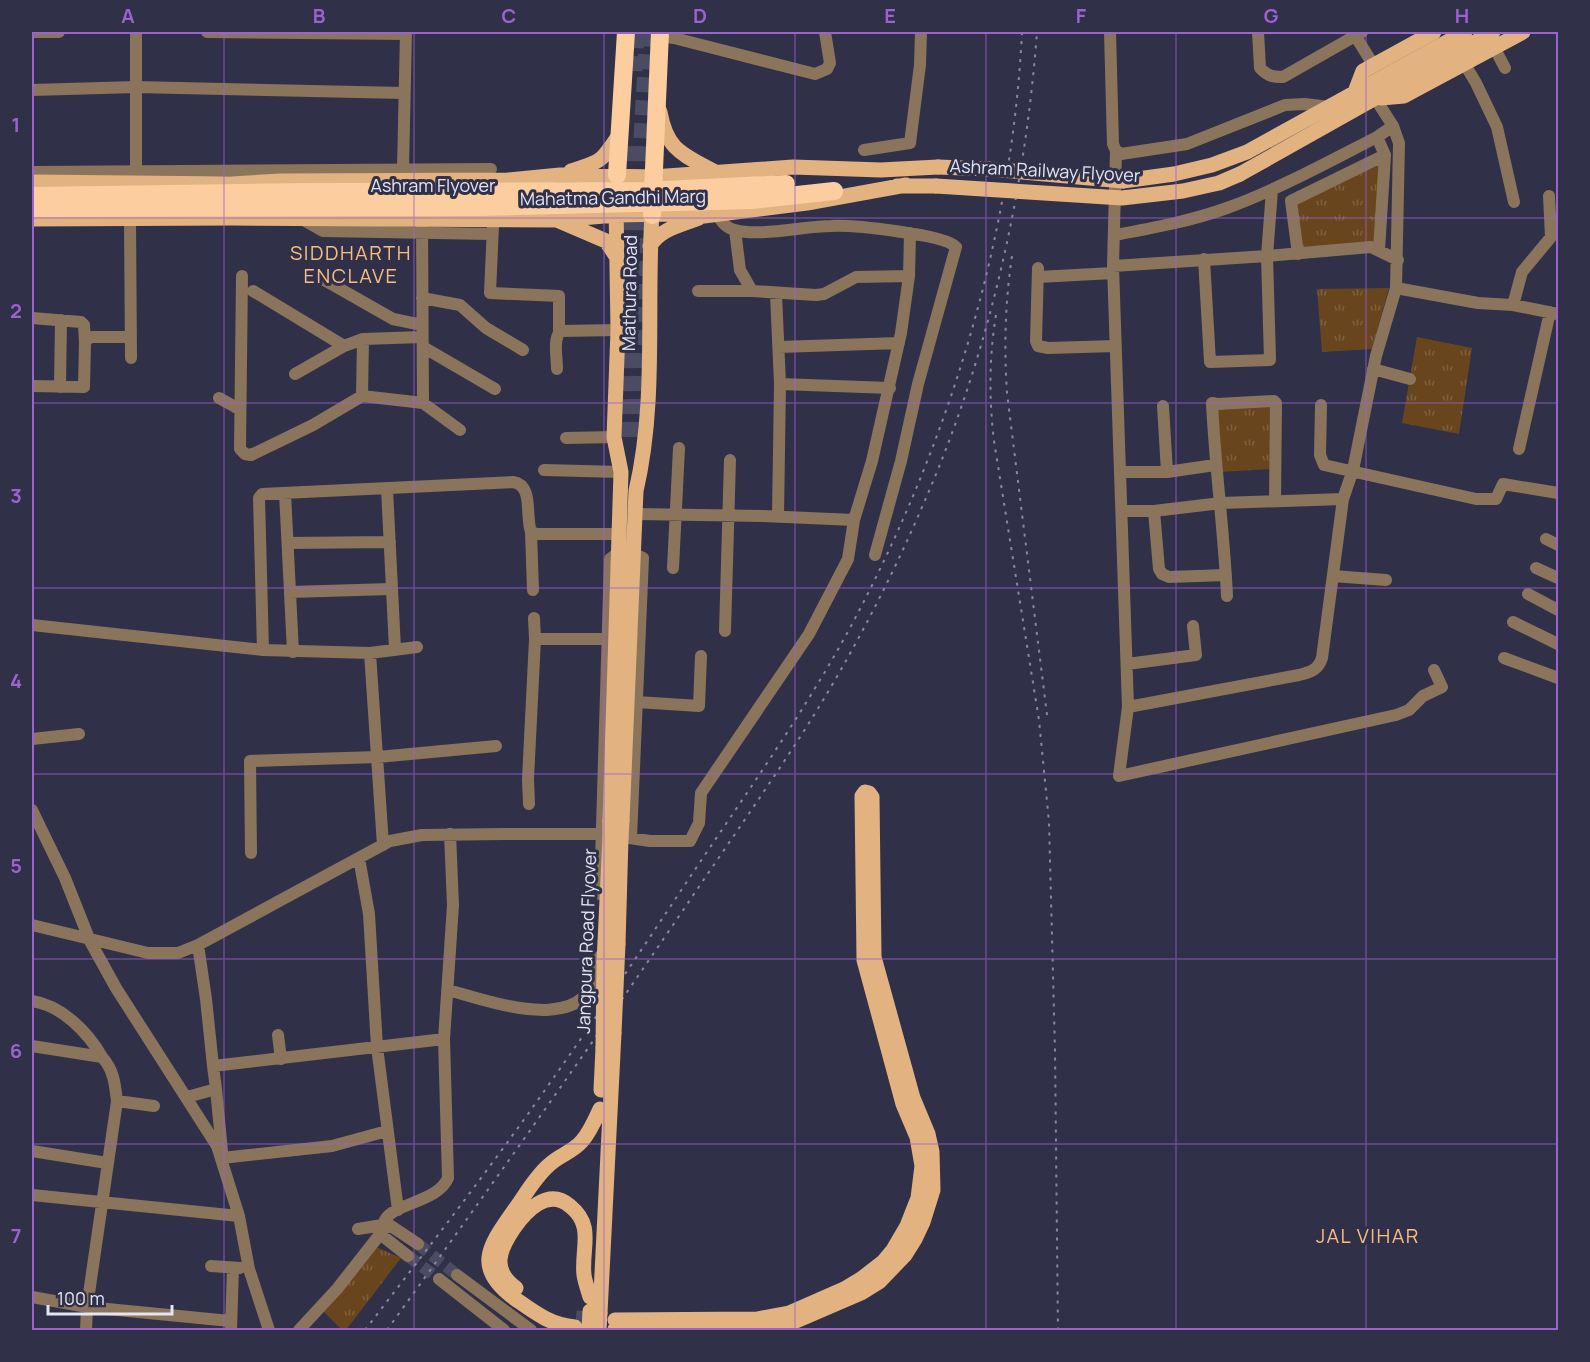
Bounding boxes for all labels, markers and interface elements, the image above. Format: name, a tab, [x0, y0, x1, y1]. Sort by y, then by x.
text: A	[121, 2, 135, 29]
text: B	[313, 2, 326, 29]
text: C	[502, 2, 516, 29]
text: D	[693, 2, 707, 29]
text: E	[884, 2, 896, 29]
text: F	[1076, 2, 1087, 29]
text: G	[1264, 2, 1279, 29]
text: H	[1455, 2, 1469, 29]
text: 1	[12, 111, 20, 138]
street label: Ashram Railway Flyover	[949, 153, 1141, 187]
street label: Ashram Flyover	[370, 173, 496, 197]
street label: Mahatma Gandhi Marg	[520, 183, 706, 211]
street label: Mathura Road	[616, 235, 642, 351]
district label: SIDDHARTH ENCLAVE	[290, 239, 412, 289]
text: 2	[10, 297, 22, 324]
text: 3	[10, 482, 22, 509]
text: 4	[10, 667, 22, 694]
street label: Jangpura Road Flyover	[571, 847, 601, 1034]
text: 5	[10, 852, 22, 879]
text: 6	[10, 1037, 22, 1064]
text: 7	[11, 1222, 21, 1249]
district label: JAL VIHAR	[1316, 1222, 1420, 1249]
scale bar	[48, 1278, 172, 1316]
text: 100 m	[57, 1286, 105, 1310]

